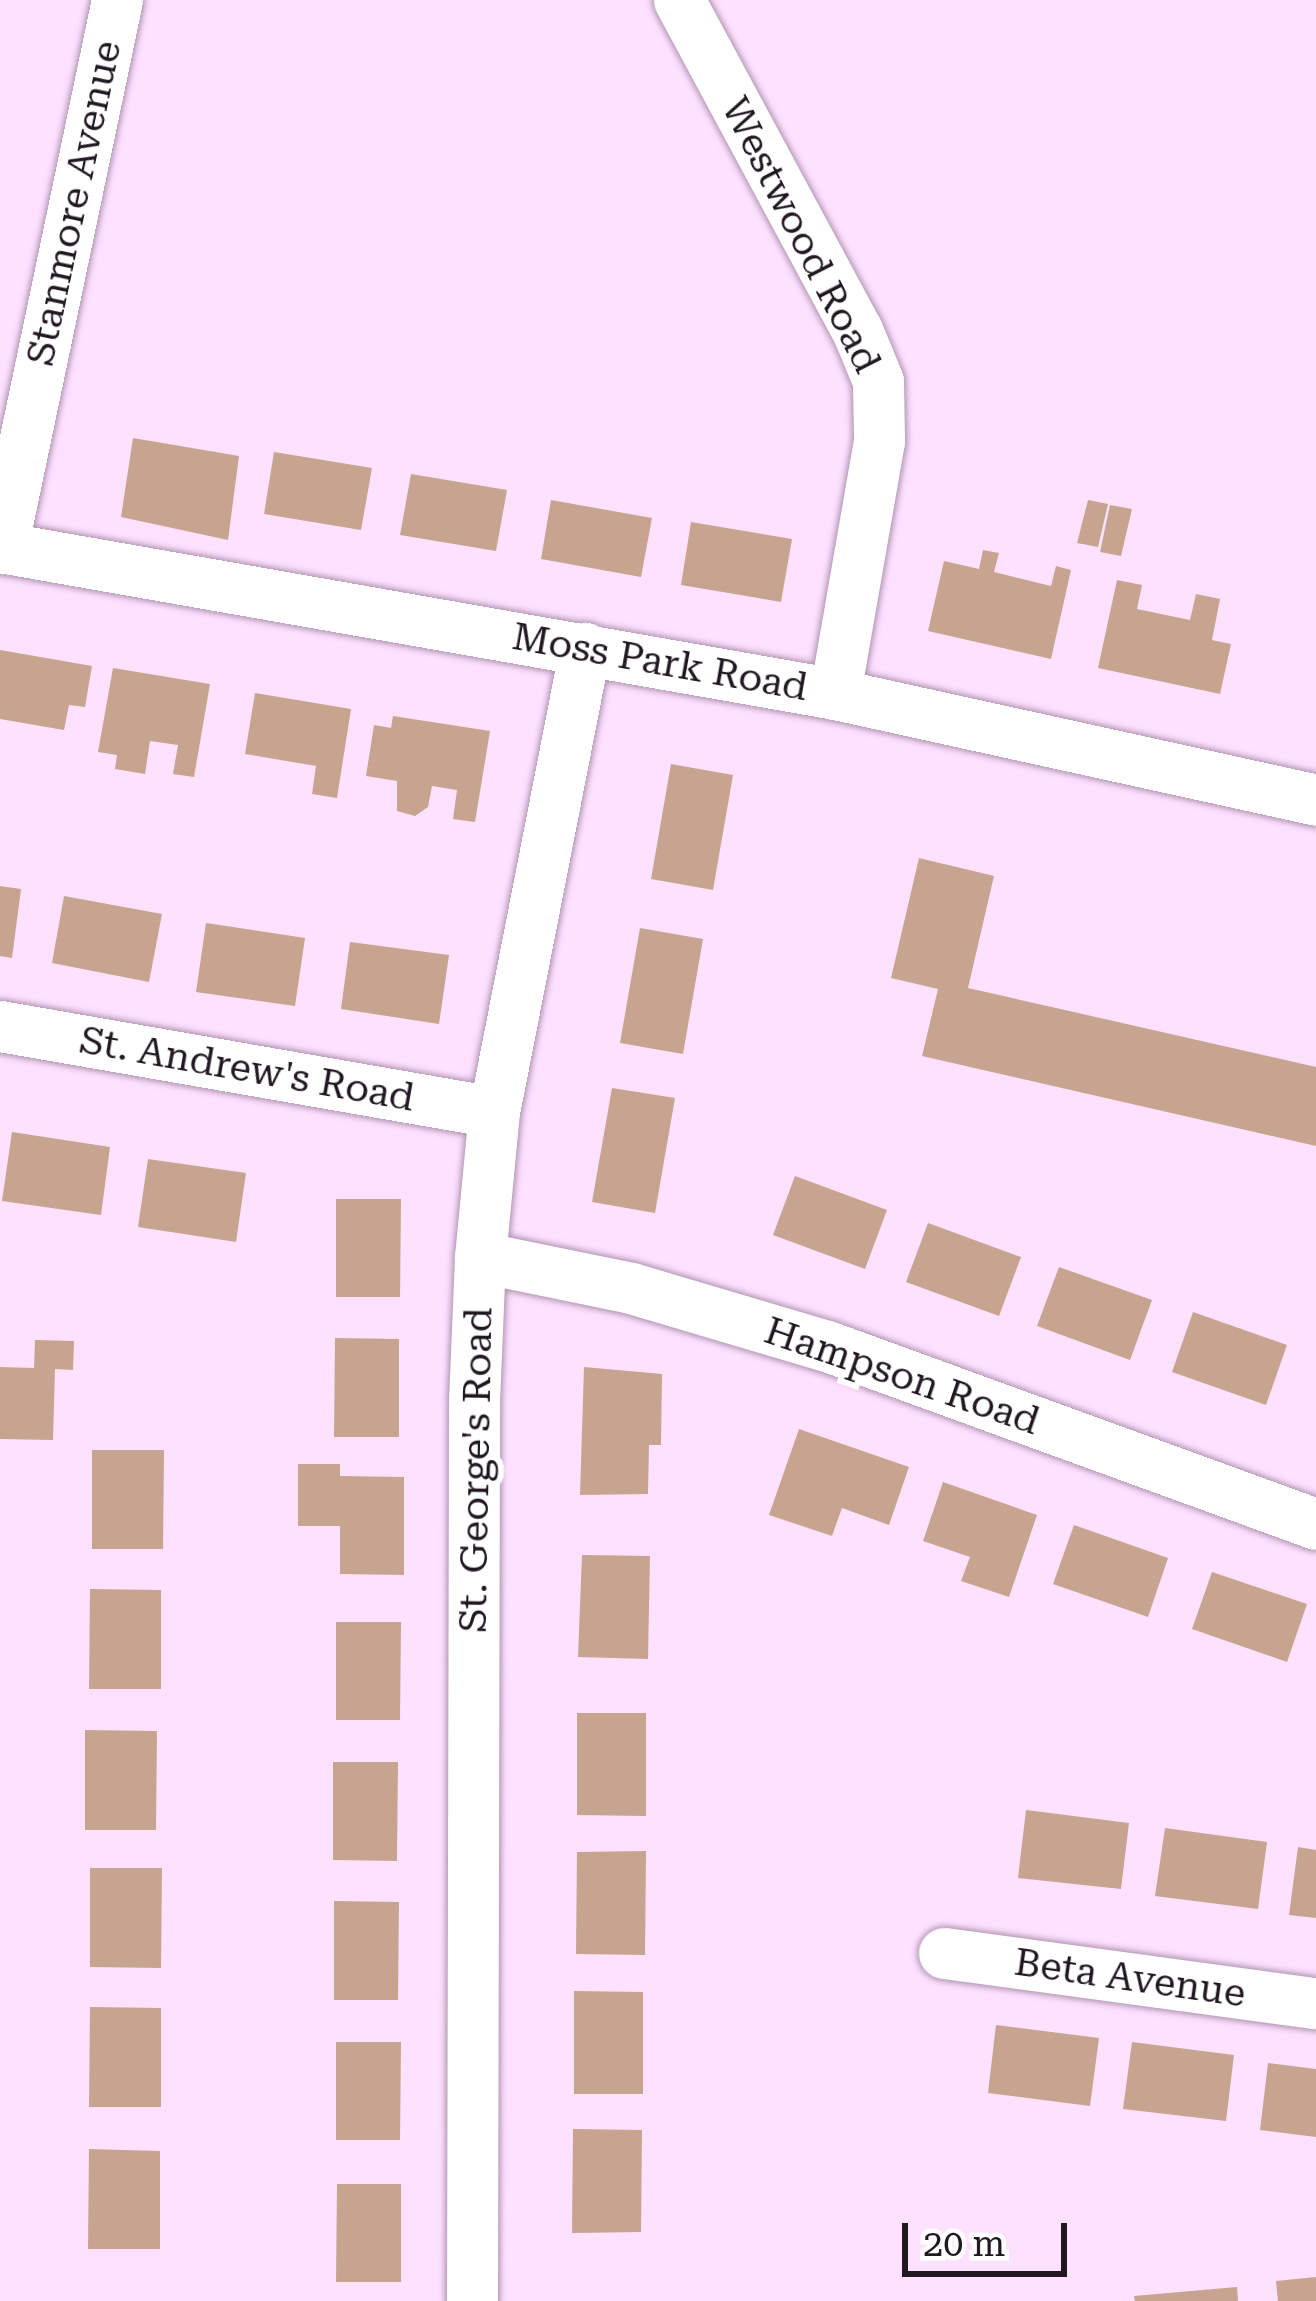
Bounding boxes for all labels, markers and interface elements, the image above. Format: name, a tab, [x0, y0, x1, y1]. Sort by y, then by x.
street label: Stanmore Avenue	[17, 36, 131, 370]
street label: Westwood Road	[711, 89, 891, 381]
street label: Moss Park Road	[509, 613, 811, 711]
street label: St. Andrew's Road	[76, 1017, 418, 1121]
street label: St. George's Road	[450, 1307, 502, 1633]
street label: Hampson Road	[758, 1307, 1046, 1445]
street label: Beta Avenue	[1011, 1939, 1249, 2017]
scale bar	[908, 2199, 1073, 2273]
text: 20 m	[923, 2223, 1005, 2265]

